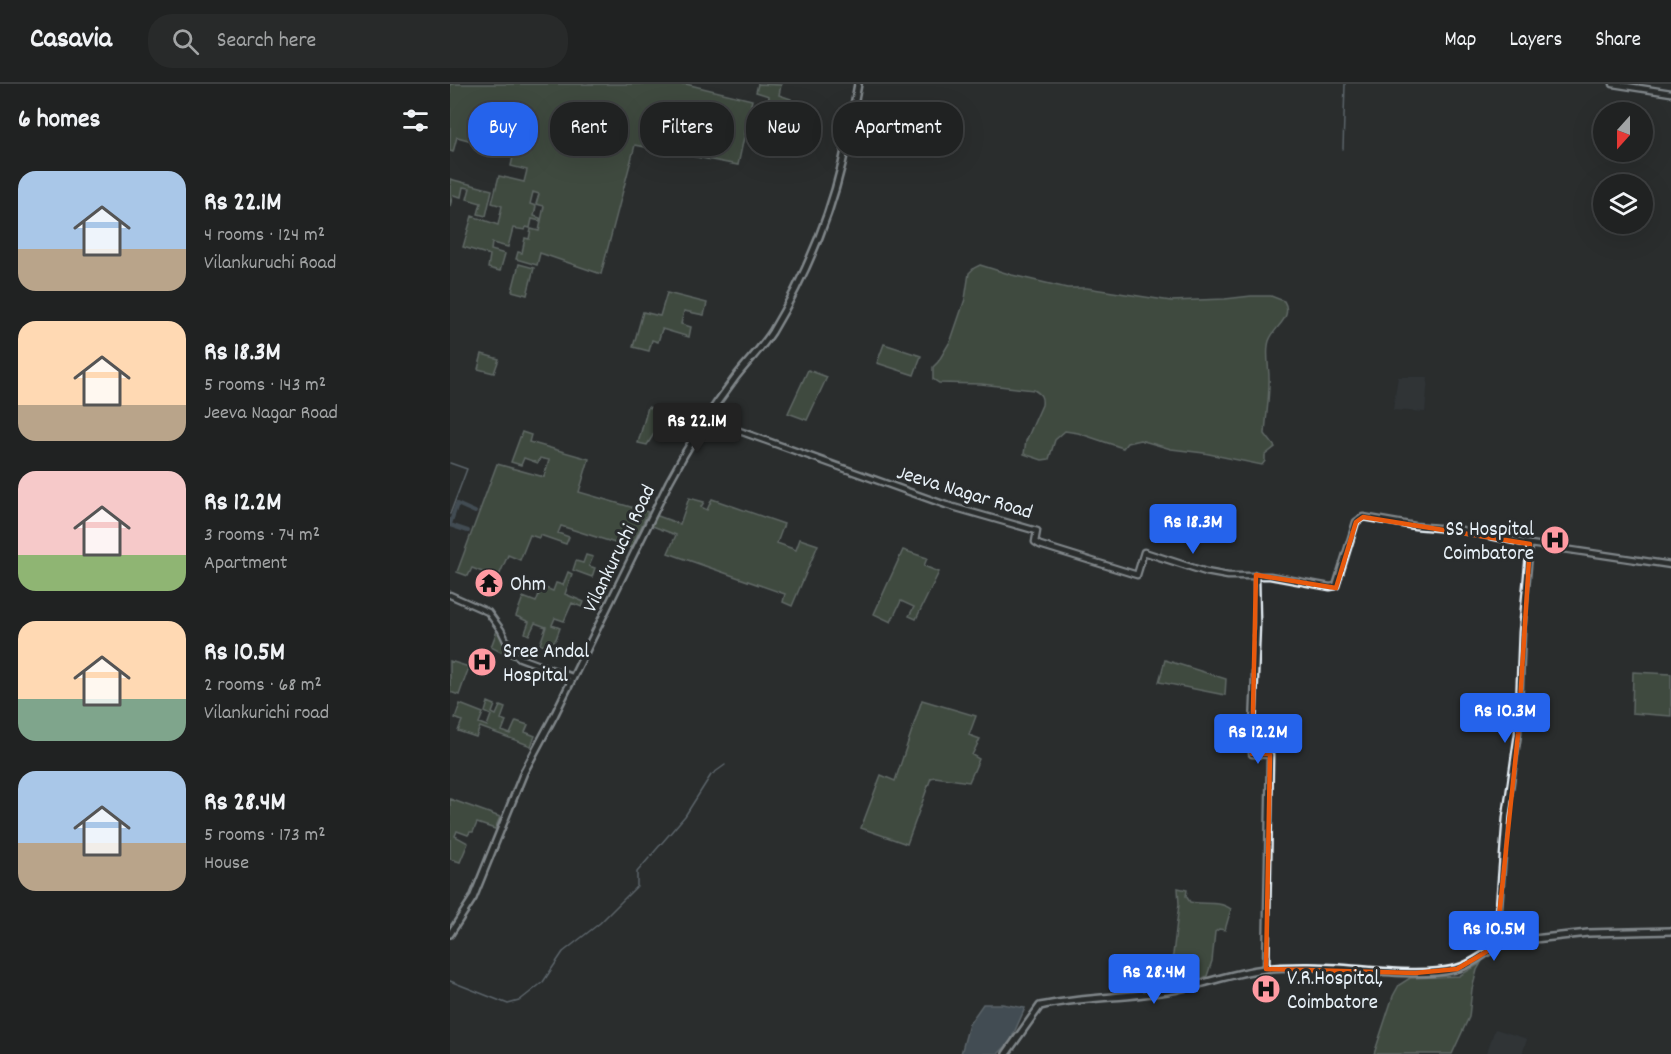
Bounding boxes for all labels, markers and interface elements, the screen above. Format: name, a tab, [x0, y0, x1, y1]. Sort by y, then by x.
search box	[148, 14, 568, 68]
text: Casavia	[30, 21, 112, 61]
icon: search	[169, 25, 202, 58]
text: Search here	[217, 26, 316, 57]
text: Map	[1445, 26, 1476, 56]
text: Layers	[1509, 26, 1562, 56]
text: Share	[1595, 26, 1641, 56]
text: 6 homes	[18, 102, 100, 139]
chip: Buy	[468, 102, 538, 156]
chip: Rent	[550, 102, 628, 156]
chip: Filters	[640, 102, 734, 156]
chip: New	[746, 102, 821, 156]
chip: Apartment	[833, 102, 963, 156]
north arrow	[1593, 102, 1653, 162]
map controls	[1593, 102, 1653, 234]
icon: filters	[399, 104, 432, 137]
button: layers	[1593, 174, 1653, 234]
text: Rs 22.1M	[204, 185, 282, 222]
icon: home	[66, 195, 138, 267]
text: 4 rooms · 124 m²	[204, 222, 325, 250]
text: Vilankuruchi Road	[204, 250, 336, 278]
text: Rs 18.3M	[204, 335, 281, 372]
icon: home	[66, 345, 138, 417]
text: 5 rooms · 143 m²	[204, 372, 326, 400]
text: Jeeva Nagar Road	[204, 400, 338, 428]
pin: Rs 22.1M	[635, 403, 759, 454]
text: Rs 22.1M	[667, 408, 727, 436]
street label: Jeeva Nagar Road	[892, 459, 1036, 529]
street label: Vilankuruchi Road	[577, 480, 665, 618]
text: Rs 12.2M	[204, 485, 282, 522]
icon: home	[66, 495, 138, 567]
pin: Rs 18.3M	[1131, 504, 1255, 555]
text: Rs 18.3M	[1163, 509, 1223, 537]
place label: SS Hospital Coimbatore	[1443, 516, 1534, 570]
text: 3 rooms · 74 m²	[204, 522, 320, 550]
hospital icon: SS Hospital Coimbatore	[1539, 524, 1571, 556]
text: Apartment	[204, 550, 287, 578]
temple icon: Ohm	[473, 567, 505, 599]
place label: Ohm	[510, 571, 546, 601]
text: Rs 10.5M	[204, 635, 285, 672]
place label: Sree Andal Hospital	[503, 638, 589, 692]
icon: home	[66, 645, 138, 717]
hospital icon: Sree Andal Hospital	[466, 646, 498, 678]
text: 2 rooms · 68 m²	[204, 672, 322, 700]
pin: Rs 10.3M	[1443, 693, 1567, 744]
text: Rs 10.3M	[1474, 698, 1536, 726]
text: Vilankurichi road	[204, 700, 329, 728]
pin: Rs 12.2M	[1196, 714, 1320, 765]
text: Rs 12.2M	[1228, 719, 1288, 747]
text: Rs 28.4M	[204, 785, 286, 822]
icon: home	[66, 795, 138, 867]
text: 5 rooms · 173 m²	[204, 822, 325, 850]
text: House	[204, 850, 249, 878]
pin: Rs 10.5M	[1432, 911, 1556, 962]
text: Rs 10.5M	[1463, 916, 1525, 944]
pin: Rs 28.4M	[1092, 954, 1216, 1005]
text: Rs 28.4M	[1123, 959, 1185, 987]
place label: V.R.Hospital, Coimbatore	[1287, 965, 1383, 1019]
hospital icon: V.R.Hospital, Coimbatore	[1250, 973, 1282, 1005]

